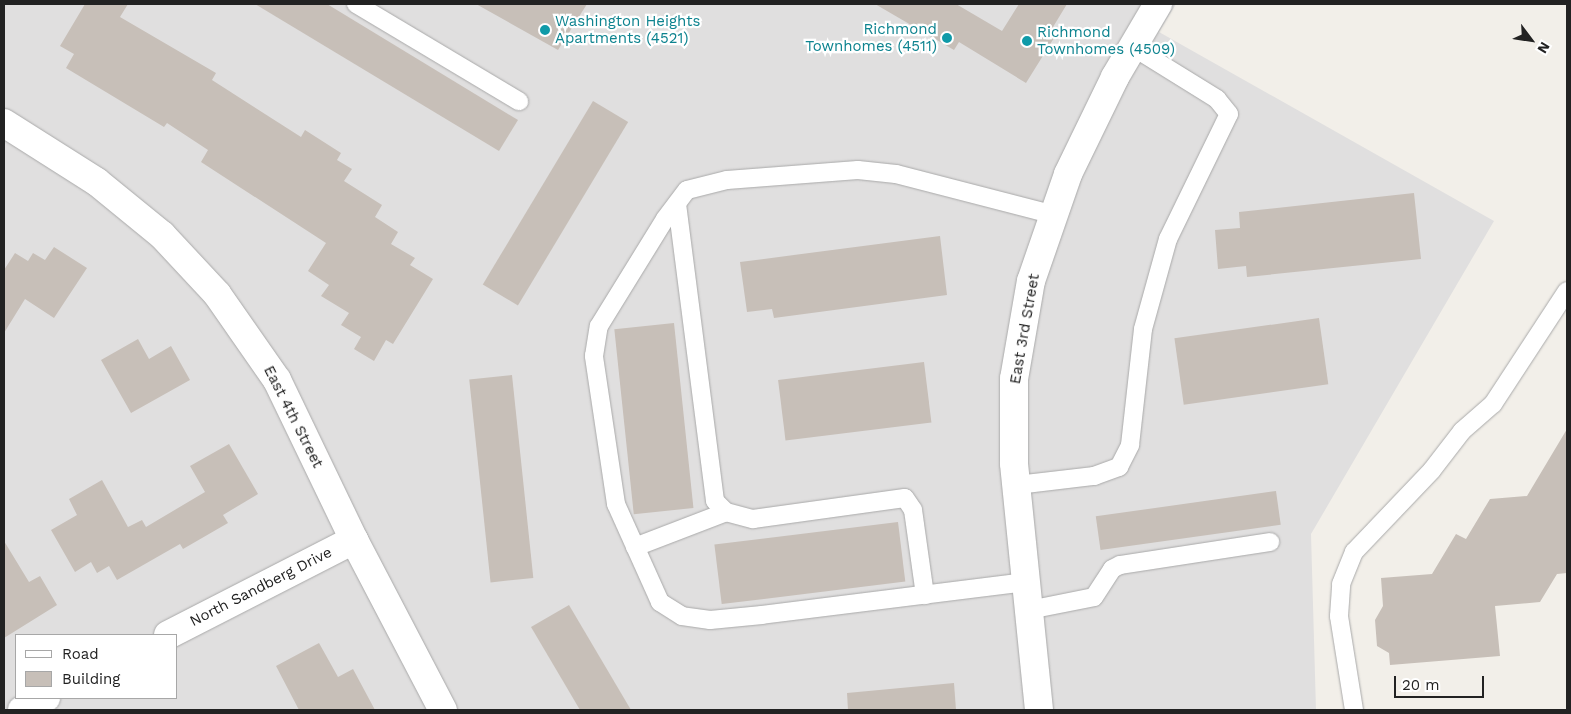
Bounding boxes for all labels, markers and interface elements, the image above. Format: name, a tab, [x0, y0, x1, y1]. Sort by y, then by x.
place label: Washington Heights Apartments (4521)	[555, 12, 700, 47]
north arrow	[1506, 15, 1556, 65]
place label: Richmond Townhomes (4511)	[805, 20, 937, 55]
place label: Richmond Townhomes (4509)	[1037, 23, 1175, 58]
marker: Washington Heights Apartments (4521)	[539, 24, 551, 36]
marker: Richmond Townhomes (4511)	[941, 32, 953, 44]
marker: Richmond Townhomes (4509)	[1021, 35, 1033, 47]
text: N	[1534, 39, 1553, 56]
street label: East 3rd Street	[1006, 272, 1044, 386]
street label: East 4th Street	[259, 363, 327, 471]
street label: North Sandberg Drive	[187, 543, 335, 631]
legend	[15, 634, 178, 699]
text: Road	[62, 645, 99, 663]
scale bar	[1396, 666, 1486, 698]
text: Building	[62, 670, 120, 688]
text: 20 m	[1402, 676, 1440, 694]

